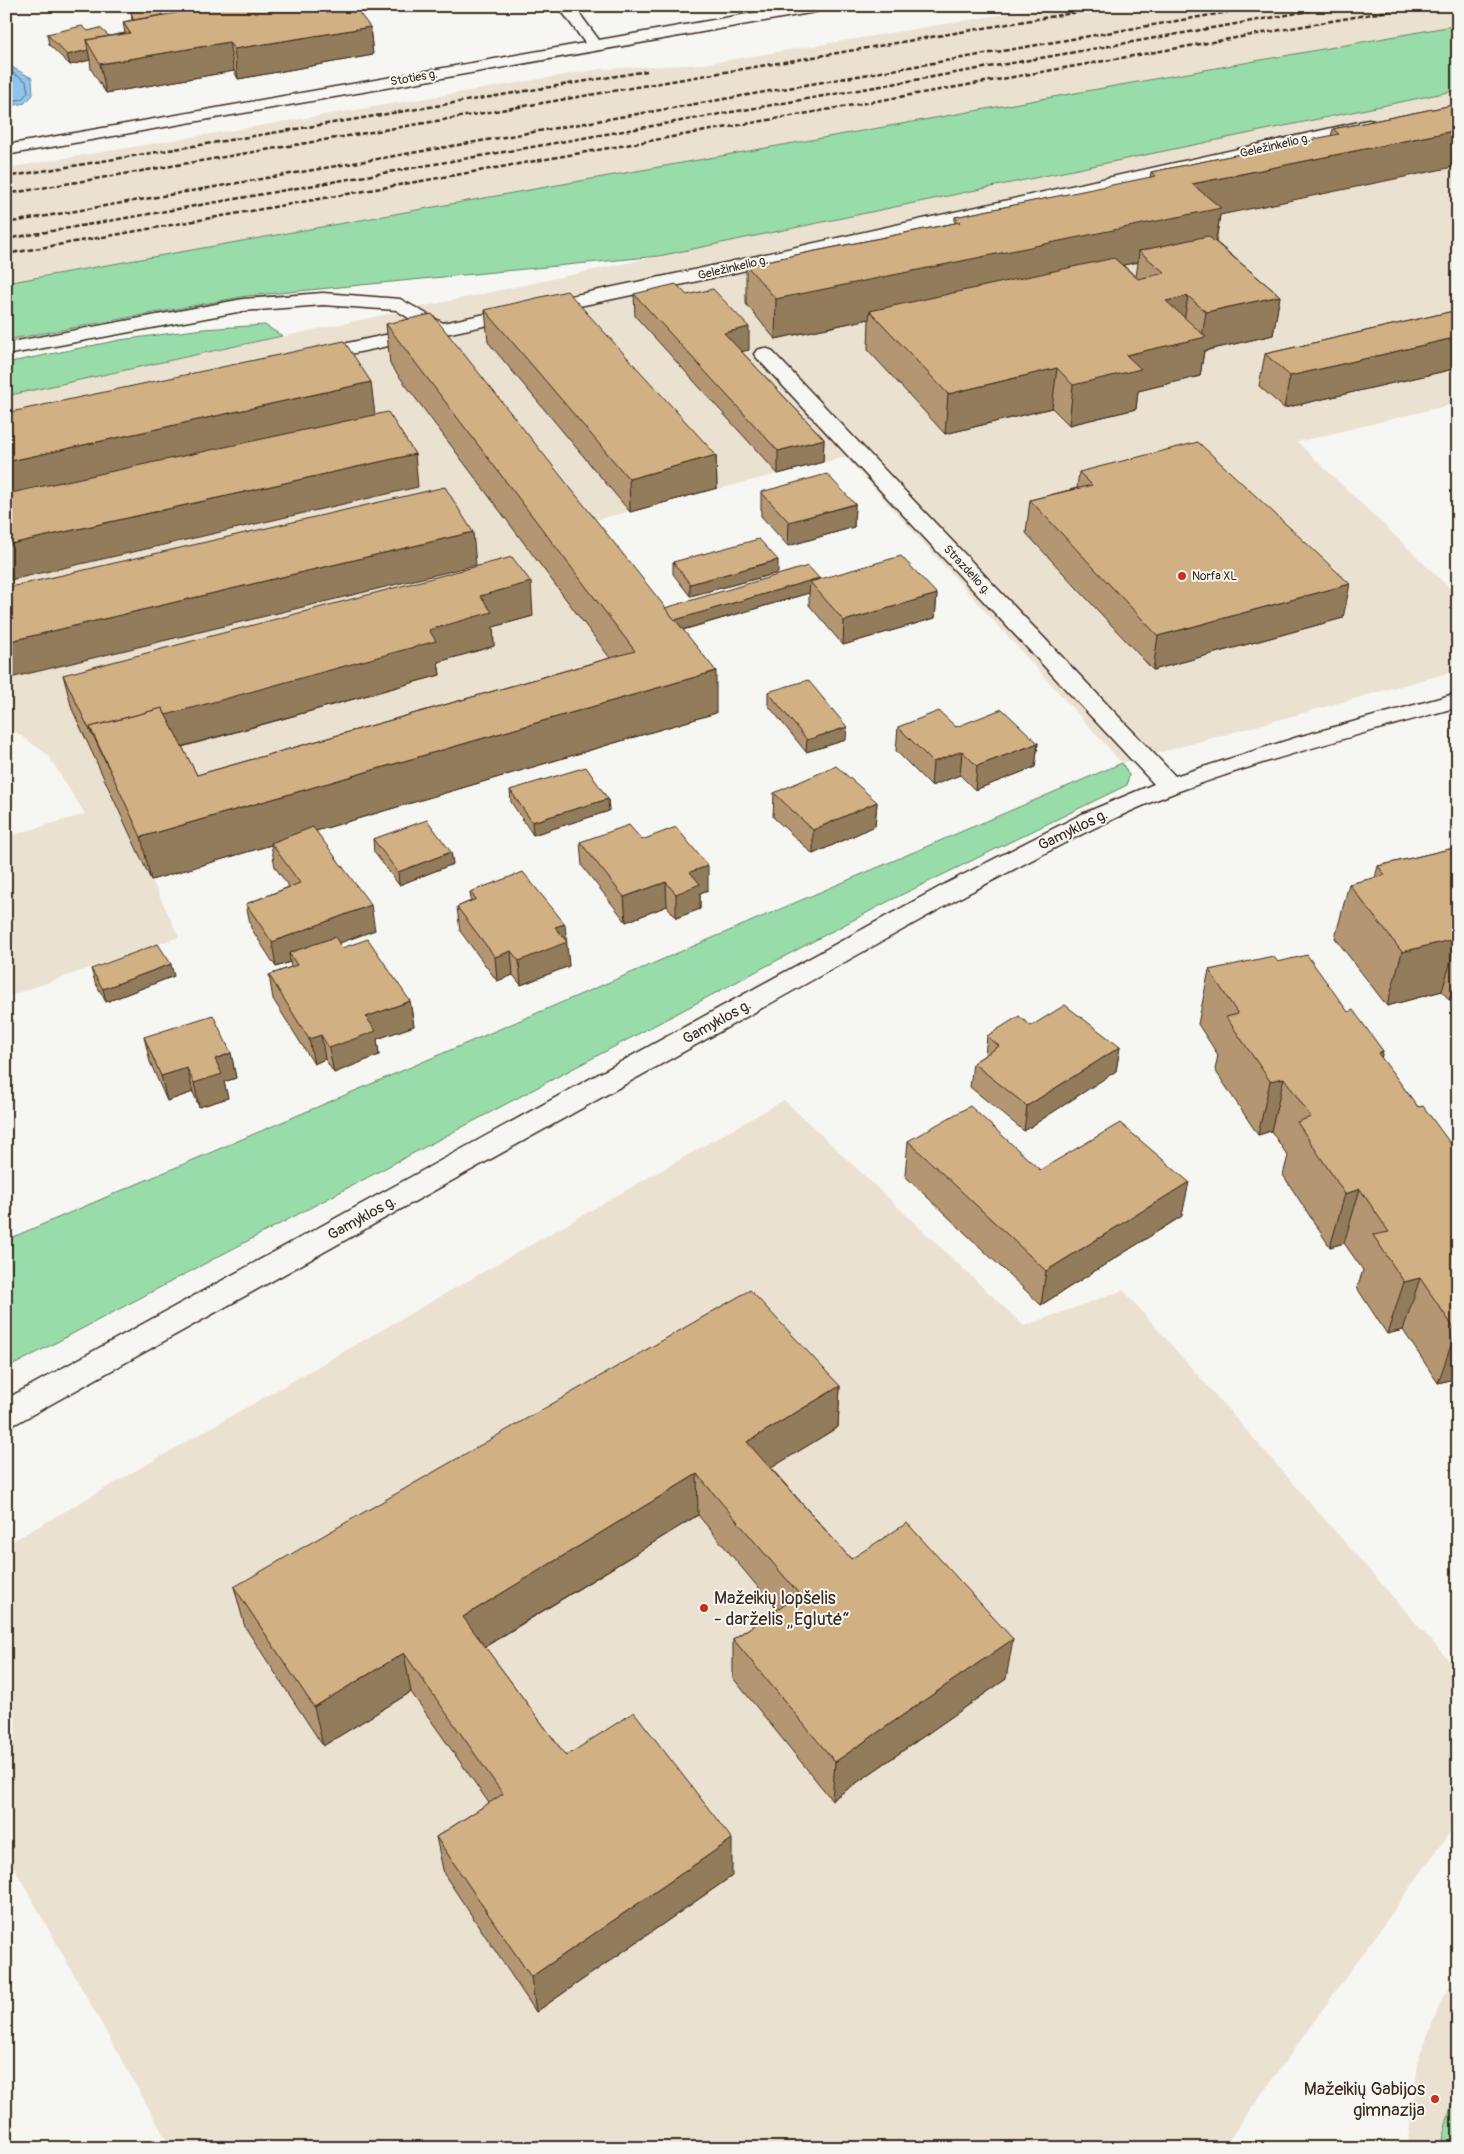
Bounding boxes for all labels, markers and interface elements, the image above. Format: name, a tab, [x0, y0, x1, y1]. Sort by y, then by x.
street label: Stoties g.	[389, 66, 439, 90]
street label: Geležinkelio g.	[1239, 131, 1311, 161]
street label: Geležinkelio g.	[697, 253, 769, 283]
street label: Strazdelio g.	[940, 542, 994, 598]
place label: Norfa XL	[1192, 569, 1237, 584]
marker: Norfa XL	[1176, 570, 1188, 582]
street label: Gamyklos g.	[1035, 805, 1111, 855]
street label: Gamyklos g.	[679, 995, 755, 1049]
street label: Gamyklos g.	[324, 1191, 400, 1245]
place label: Mažeikių lopšelis - darželis „Eglutė“	[714, 1587, 850, 1631]
marker: Mažeikių lopšelis - darželis „Eglutė“	[698, 1602, 710, 1614]
place label: Mažeikių Gabijos gimnazija	[1304, 2078, 1425, 2122]
marker: Mažeikių Gabijos gimnazija	[1429, 2093, 1441, 2105]

